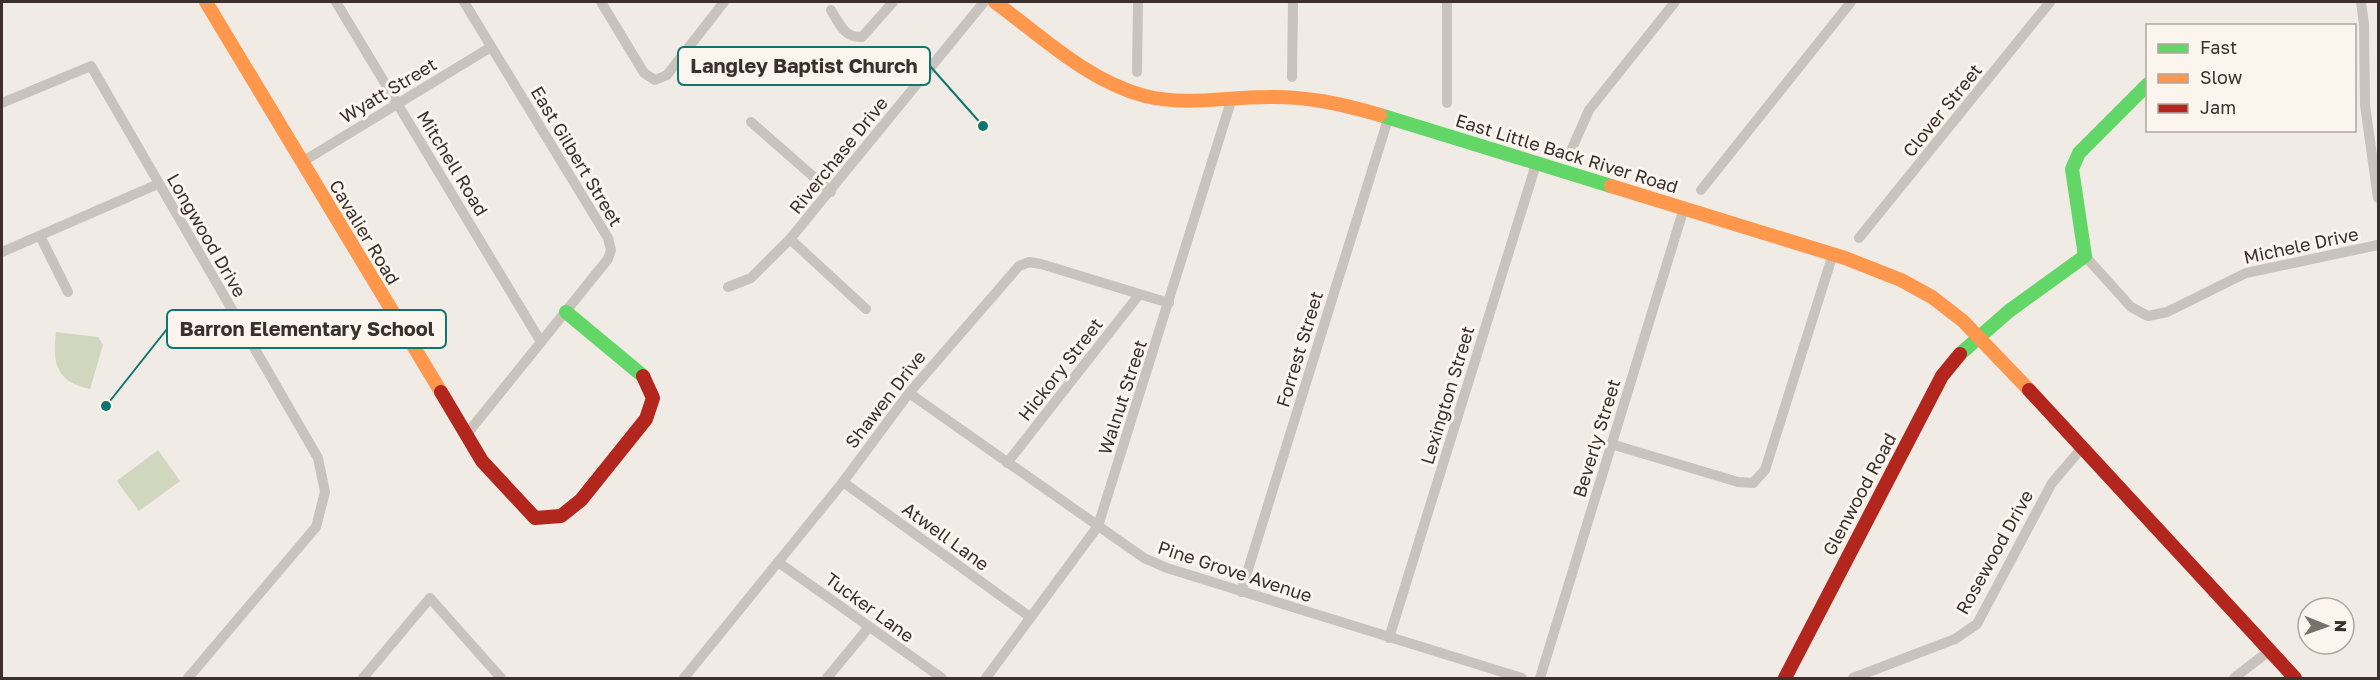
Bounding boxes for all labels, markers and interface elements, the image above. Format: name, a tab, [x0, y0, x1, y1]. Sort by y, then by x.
legend	[2146, 24, 2356, 132]
text: Fast	[2200, 36, 2237, 58]
callout: Langley Baptist Church	[678, 47, 930, 85]
street label: Wyatt Street	[336, 53, 440, 127]
text: Langley Baptist Church	[690, 53, 918, 77]
street label: Clover Street	[1898, 59, 1986, 161]
text: Slow	[2200, 66, 2243, 88]
street label: East Gilbert Street	[527, 82, 627, 230]
street label: Riverchase Drive	[784, 92, 892, 218]
text: Jam	[2200, 96, 2236, 118]
street label: Mitchell Road	[413, 106, 493, 220]
street label: East Little Back River Road	[1453, 109, 1681, 197]
street label: Longwood Drive	[163, 169, 251, 301]
street label: Cavalier Road	[325, 176, 405, 288]
street label: Michele Drive	[2242, 222, 2360, 268]
street label: Forrest Street	[1271, 288, 1327, 410]
callout: Barron Elementary School	[167, 310, 446, 348]
street label: Hickory Street	[1013, 313, 1107, 425]
text: Barron Elementary School	[180, 316, 435, 340]
street label: Lexington Street	[1415, 323, 1479, 467]
street label: Walnut Street	[1093, 337, 1151, 457]
street label: Shawen Drive	[840, 346, 930, 452]
street label: Beverly Street	[1568, 376, 1624, 500]
street label: Glenwood Road	[1818, 429, 1900, 559]
street label: Rosewood Drive	[1951, 486, 2037, 618]
street label: Atwell Lane	[898, 497, 994, 575]
street label: Pine Grove Avenue	[1155, 536, 1315, 606]
street label: Tucker Lane	[821, 567, 919, 647]
north arrow	[2296, 596, 2356, 656]
text: N	[2331, 620, 2351, 633]

